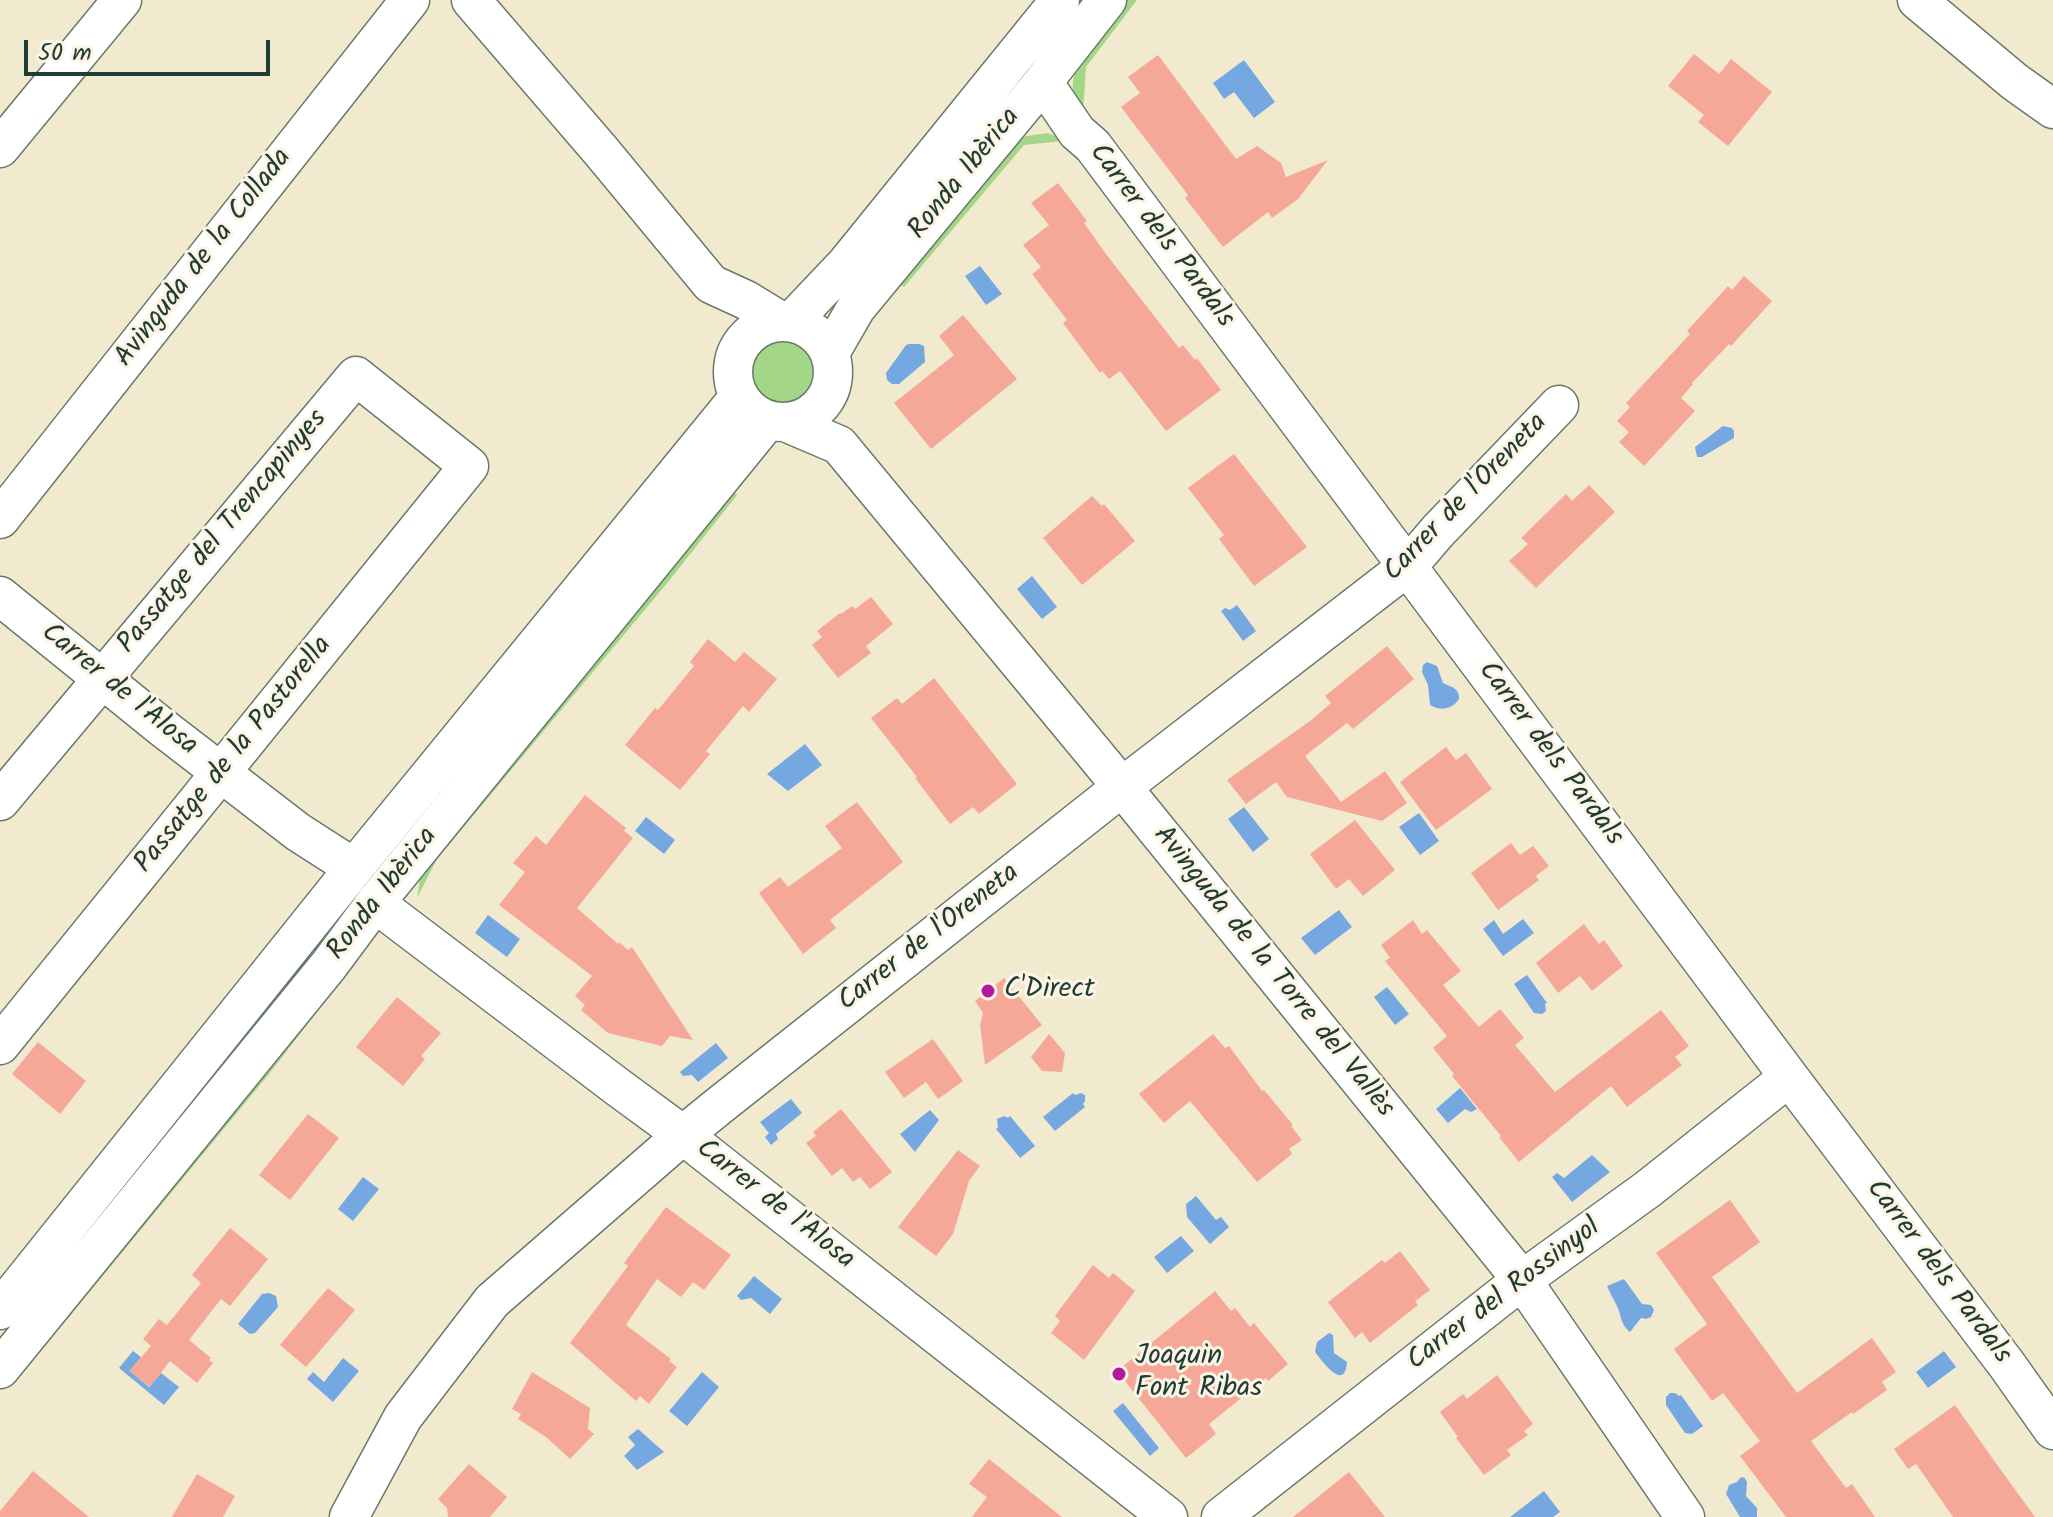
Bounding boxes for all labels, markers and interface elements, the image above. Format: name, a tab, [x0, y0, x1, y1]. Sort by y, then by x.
scale bar	[28, 24, 274, 74]
text: 50 m	[38, 34, 92, 73]
street label: Ronda Ibèrica	[903, 102, 1029, 248]
street label: Carrer dels Pardals	[1080, 138, 1240, 336]
street label: Avinguda de la Collada	[109, 143, 301, 375]
street label: Passatge del Trencapinyes	[112, 404, 336, 662]
street label: Carrer de l'Oreneta	[1378, 408, 1556, 590]
street label: Carrer de l'Alosa	[33, 618, 203, 764]
street label: Passatge de la Pastorella	[129, 631, 341, 881]
street label: Carrer dels Pardals	[1469, 656, 1629, 854]
street label: Avinguda de la Torre del Vallès	[1144, 821, 1400, 1125]
street label: Ronda Ibèrica	[322, 822, 446, 968]
street label: Carrer de l'Oreneta	[833, 858, 1027, 1020]
place label: C'Direct	[1004, 974, 1095, 1008]
marker: C'Direct	[979, 982, 997, 1000]
street label: Carrer de l'Alosa	[688, 1134, 860, 1278]
street label: Carrer dels Pardals	[1857, 1174, 2017, 1372]
street label: Carrer del Rossinyol	[1402, 1212, 1608, 1380]
place label: Joaquin Font Ribas	[1135, 1341, 1262, 1407]
marker: Joaquin Font Ribas	[1110, 1365, 1128, 1383]

